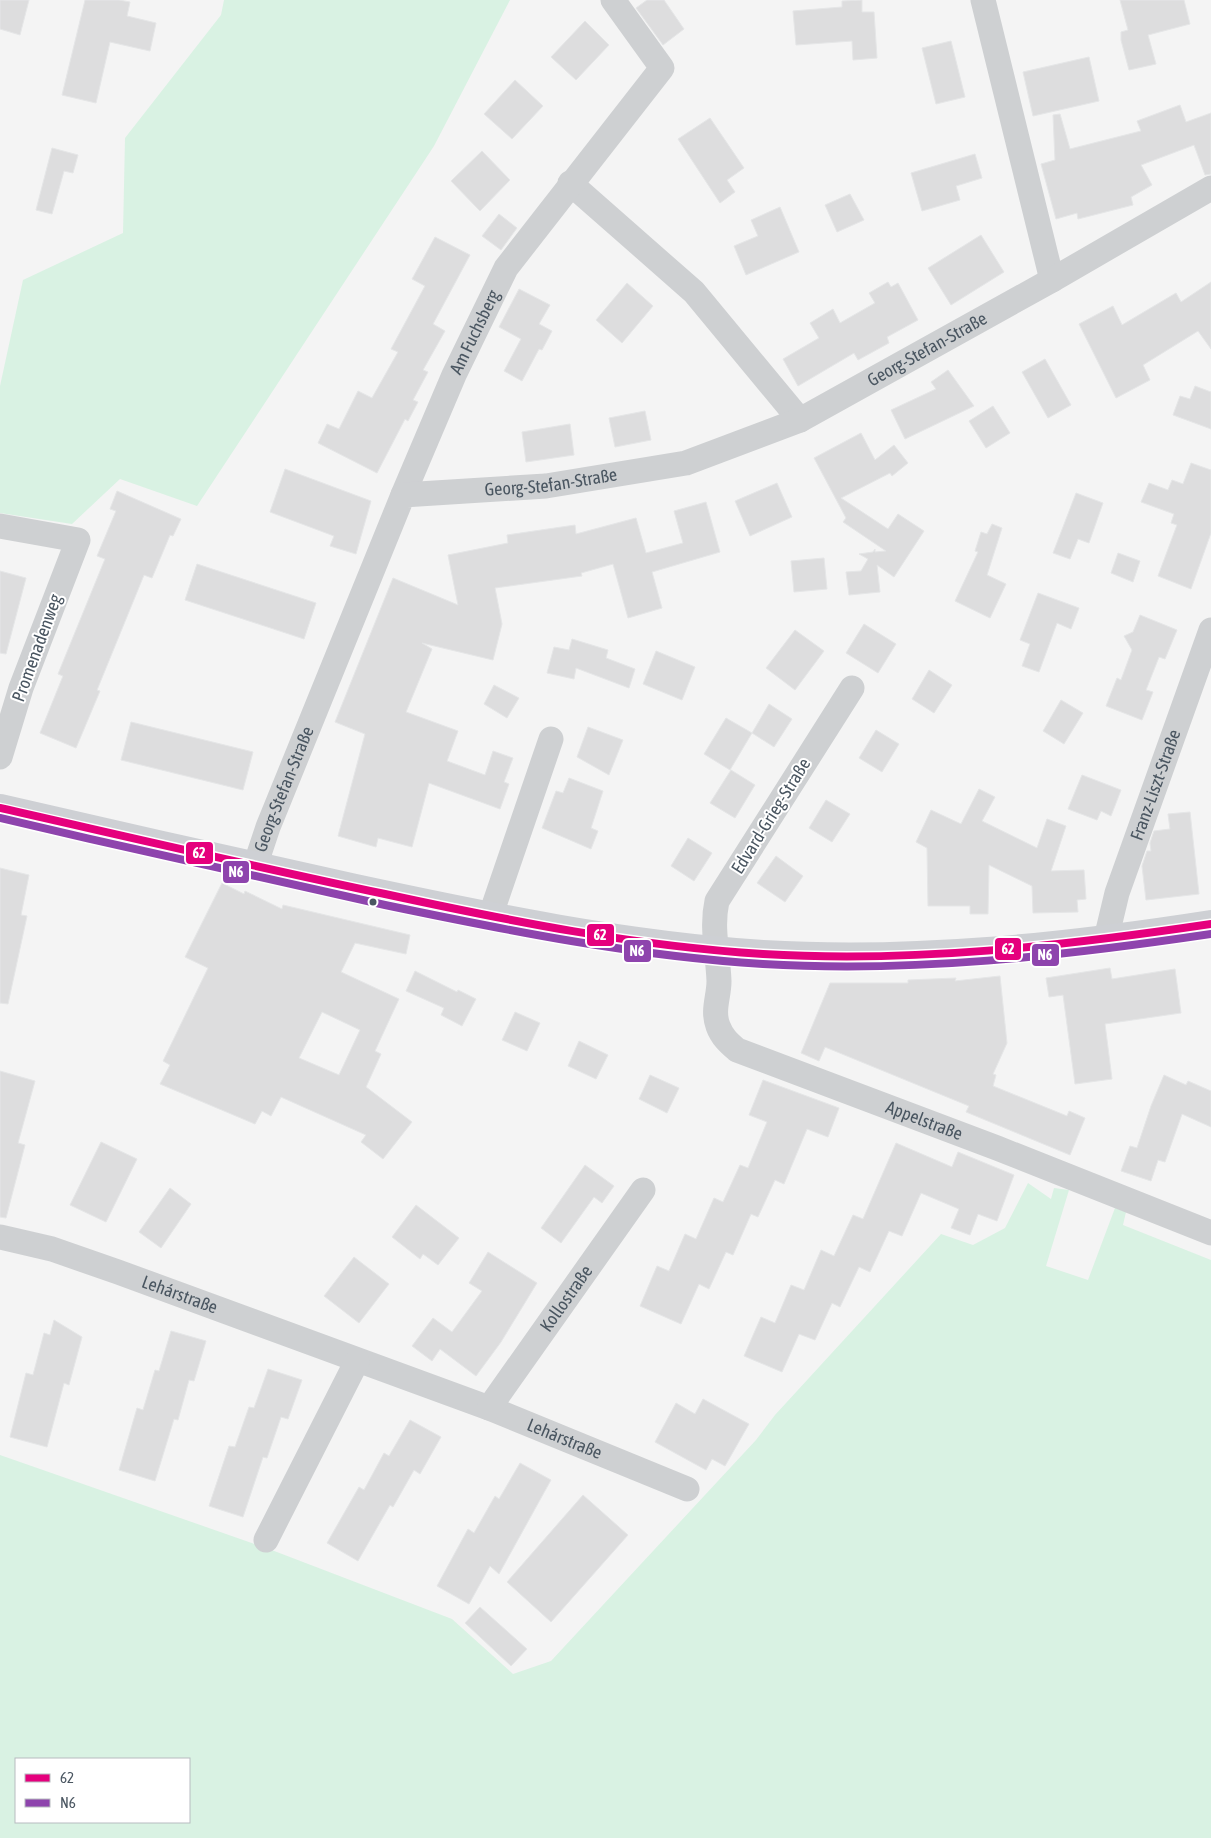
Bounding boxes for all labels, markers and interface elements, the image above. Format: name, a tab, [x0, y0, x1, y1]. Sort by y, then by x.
street label: Am Fuchsberg	[445, 286, 504, 378]
street label: Georg-Stefan-Straße	[864, 307, 990, 390]
street label: Georg-Stefan-Straße	[484, 464, 618, 500]
street label: Promenadenweg	[7, 591, 66, 704]
street label: Georg-Stefan-Straße	[249, 723, 318, 855]
street label: Franz-Liszt-Straße	[1126, 727, 1185, 843]
street label: Edvard-Grieg-Straße	[727, 754, 815, 877]
line badge: 62	[185, 841, 214, 865]
text: 62	[192, 845, 206, 861]
line badge: N6	[222, 860, 250, 884]
text: N6	[229, 864, 244, 880]
unlabelled marker	[368, 897, 378, 907]
line badge: 62	[586, 923, 615, 947]
text: 62	[593, 927, 607, 943]
line badge: 62	[994, 937, 1022, 961]
line badge: N6	[623, 939, 652, 963]
text: 62	[1001, 941, 1015, 957]
text: N6	[630, 943, 645, 959]
line badge: N6	[1031, 943, 1060, 967]
text: N6	[1038, 947, 1053, 963]
street label: Appelstraße	[883, 1096, 966, 1144]
street label: Kollostraße	[535, 1261, 596, 1335]
street label: Lehárstraße	[139, 1271, 221, 1318]
street label: Lehárstraße	[524, 1414, 605, 1463]
legend	[15, 1758, 190, 1823]
text: 62	[60, 1769, 74, 1786]
text: N6	[60, 1794, 76, 1811]

